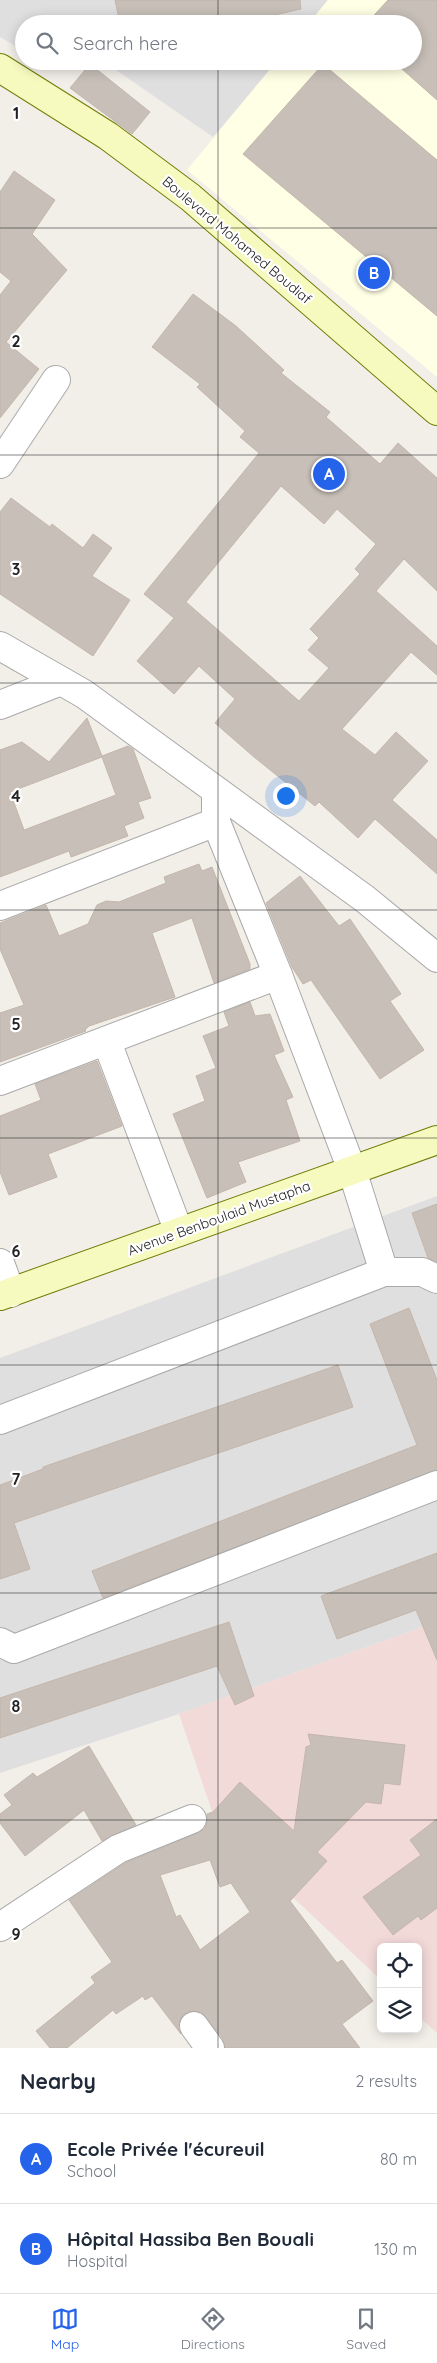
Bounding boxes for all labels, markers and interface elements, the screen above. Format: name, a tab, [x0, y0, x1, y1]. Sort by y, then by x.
search box	[15, 15, 422, 70]
icon: search	[33, 29, 61, 57]
text: Search here	[73, 31, 178, 55]
text: 1	[13, 103, 19, 123]
street label: Boulevard Mohamed Boudiaf	[159, 172, 315, 308]
pin: B	[358, 254, 390, 292]
text: 2	[11, 331, 21, 351]
pin: A	[313, 455, 345, 493]
text: 3	[12, 559, 20, 579]
your location	[273, 783, 299, 809]
text: 4	[11, 786, 21, 806]
text: 5	[11, 1014, 21, 1034]
street label: Avenue Benboulaid Mustapha	[125, 1177, 313, 1259]
text: 6	[12, 1241, 21, 1261]
text: 7	[12, 1469, 21, 1489]
text: 8	[12, 1696, 21, 1716]
text: 9	[11, 1924, 21, 1944]
map controls	[377, 1943, 422, 2033]
button: locate	[377, 1943, 422, 1988]
button: layers	[377, 1988, 422, 2033]
text: Nearby	[20, 2068, 96, 2094]
text: 2 results	[355, 2071, 417, 2091]
text: Ecole Privée l'écureuil	[67, 2137, 265, 2161]
text: A	[31, 2149, 41, 2169]
text: 80 m	[380, 2149, 417, 2169]
text: School	[67, 2161, 116, 2181]
text: Hôpital Hassiba Ben Bouali	[67, 2227, 314, 2251]
text: B	[31, 2239, 41, 2259]
text: 130 m	[374, 2239, 417, 2259]
text: Hospital	[67, 2251, 128, 2271]
tab: Map	[51, 2305, 79, 2353]
tab: Directions	[181, 2305, 245, 2353]
tab: Saved	[346, 2305, 386, 2353]

